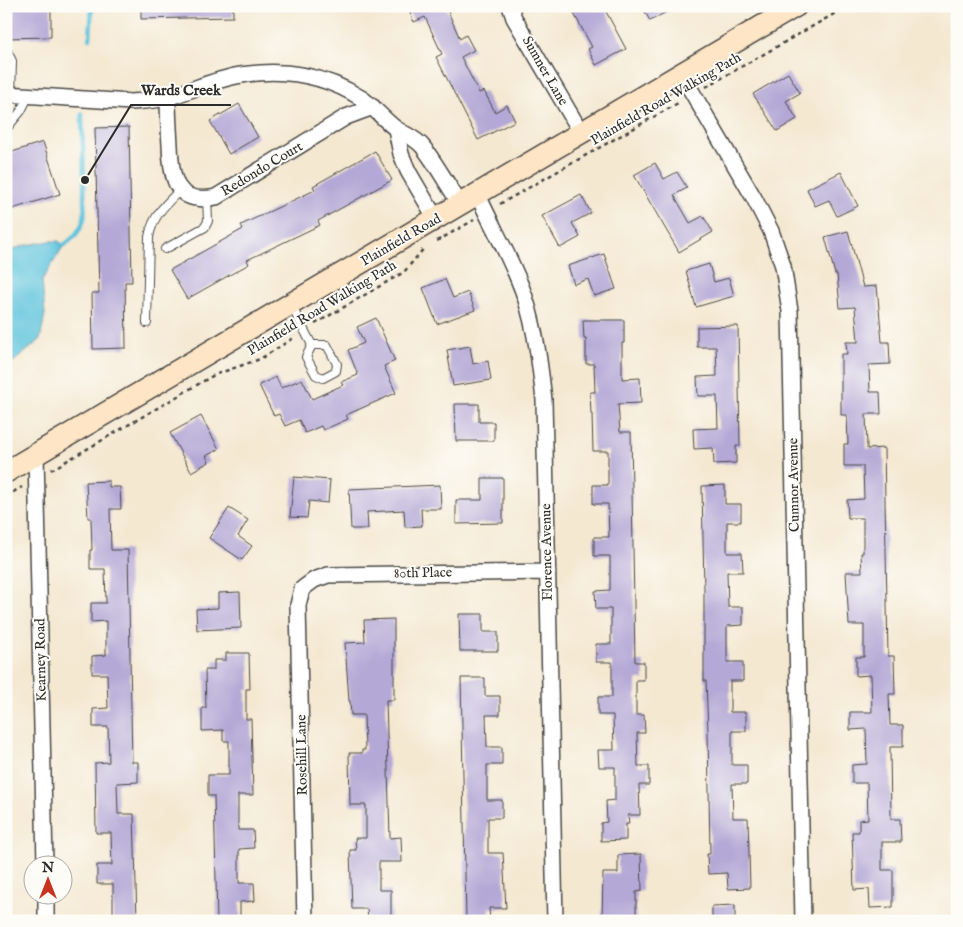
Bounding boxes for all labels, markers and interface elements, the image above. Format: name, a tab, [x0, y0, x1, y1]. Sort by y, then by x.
street label: Sumner Lane	[518, 33, 572, 109]
street label: Plainfield Road Walking Path	[588, 48, 745, 149]
callout: Wards Creek	[131, 75, 231, 105]
text: Wards Creek	[140, 81, 222, 100]
street label: Redondo Court	[218, 137, 306, 200]
street label: Plainfield Road	[358, 210, 445, 270]
street label: Plainfield Road Walking Path	[244, 256, 400, 360]
street label: Cumnor Avenue	[784, 437, 804, 532]
street label: Florence Avenue	[537, 503, 557, 601]
street label: 80th Place	[394, 563, 453, 583]
street label: Kearney Road	[31, 618, 51, 702]
street label: Rosehill Lane	[292, 714, 312, 796]
north arrow	[22, 854, 72, 904]
text: N	[41, 859, 54, 877]

